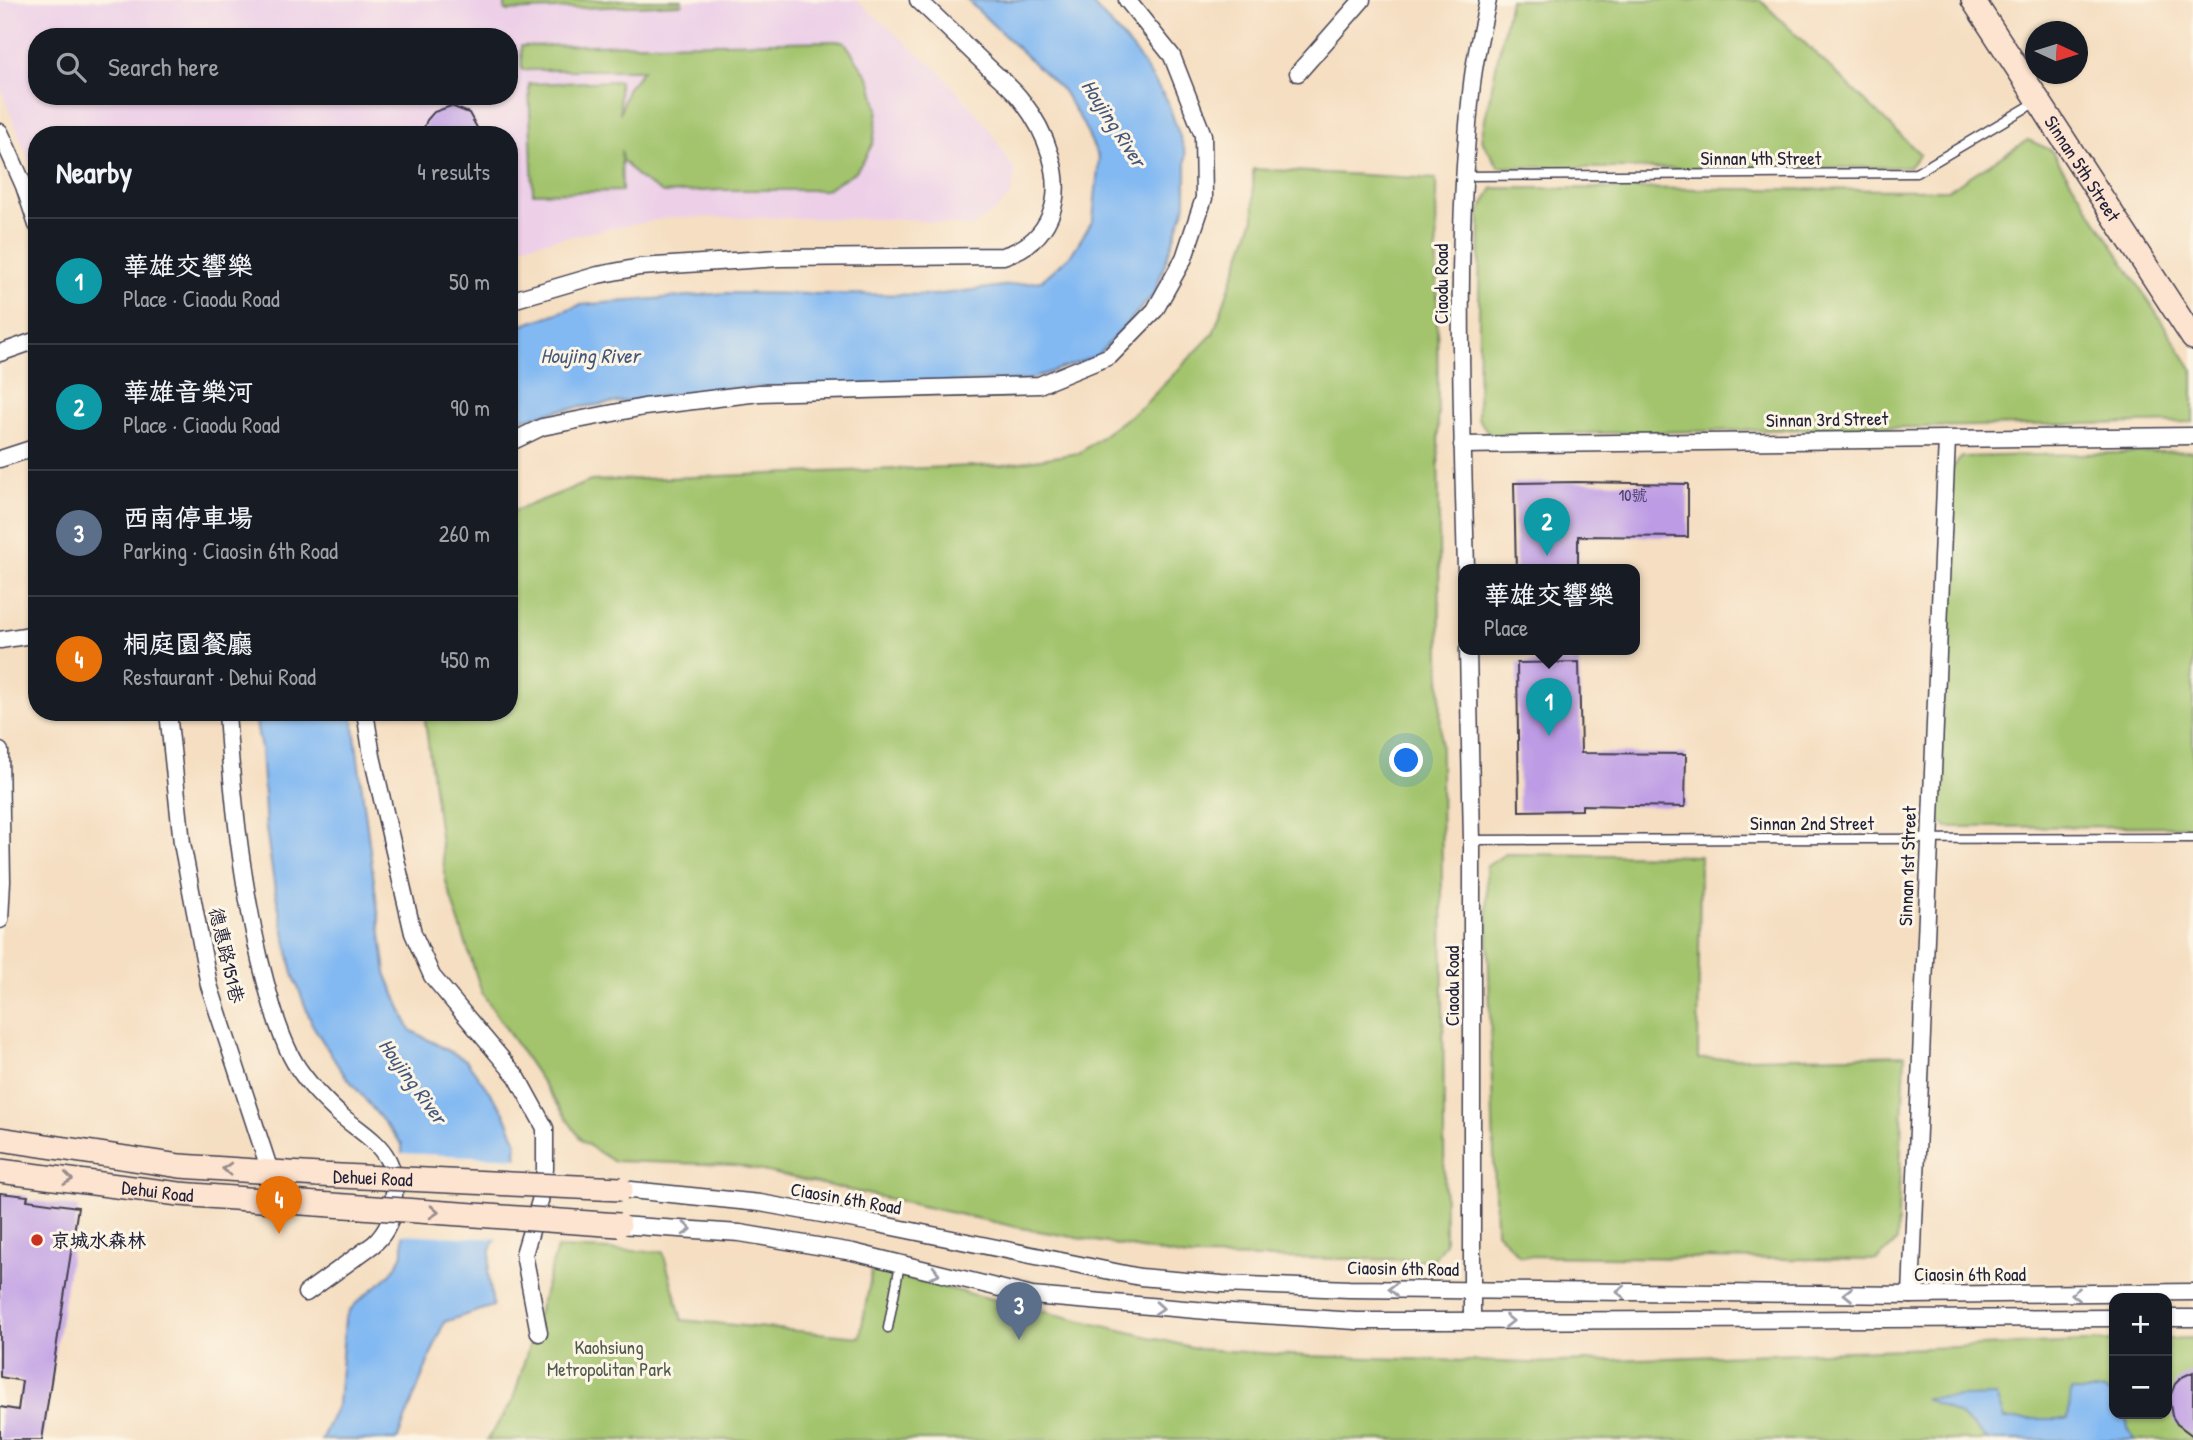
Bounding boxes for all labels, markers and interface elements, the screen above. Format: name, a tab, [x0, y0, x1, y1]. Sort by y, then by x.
north arrow	[2025, 21, 2088, 84]
search box	[28, 28, 518, 105]
icon: search	[52, 48, 90, 86]
text: Search here	[108, 49, 219, 84]
water label: Houjing River	[1075, 74, 1155, 175]
street label: Sinnan 5th Street	[2039, 110, 2127, 227]
street label: Sinnan 4th Street	[1701, 145, 1822, 171]
text: Nearby	[56, 152, 132, 192]
text: 4 results	[417, 156, 490, 187]
street label: Ciaodu Road	[1428, 243, 1454, 324]
text: 華雄交響樂	[123, 248, 253, 283]
text: 1	[75, 266, 83, 297]
text: 50 m	[449, 266, 490, 297]
text: Place · Ciaodu Road	[123, 283, 280, 314]
water label: Houjing River	[540, 341, 642, 370]
text: 華雄音樂河	[123, 374, 253, 409]
text: 2	[74, 392, 84, 423]
text: 90 m	[450, 392, 490, 423]
street label: Sinnan 3rd Street	[1766, 405, 1889, 433]
text: Place · Ciaodu Road	[123, 409, 280, 440]
house number: 10號	[1619, 484, 1647, 506]
pin: 2	[1524, 498, 1570, 556]
text: 西南停車場	[123, 500, 253, 535]
text: 3	[74, 518, 84, 549]
text: 260 m	[439, 518, 490, 549]
text: Parking · Ciaosin 6th Road	[123, 535, 338, 566]
popup	[1458, 564, 1640, 655]
text: 華雄交響樂	[1484, 577, 1614, 612]
text: Place	[1484, 612, 1528, 643]
text: 桐庭園餐廳	[123, 626, 253, 661]
text: 4	[75, 644, 83, 675]
text: 450 m	[440, 644, 490, 675]
text: Restaurant · Dehui Road	[123, 661, 316, 692]
pin: 1	[1526, 678, 1572, 736]
your location	[1389, 743, 1423, 777]
street label: Sinnan 1st Street	[1892, 805, 1922, 926]
street label: Sinnan 2nd Street	[1750, 810, 1874, 836]
street label: 德惠路151巷	[203, 904, 251, 1006]
street label: Ciaodu Road	[1439, 945, 1465, 1026]
water label: Houjing River	[372, 1032, 456, 1132]
one-way arrow	[221, 1161, 232, 1176]
street label: Dehuei Road	[333, 1163, 414, 1192]
one-way arrow	[62, 1172, 74, 1187]
street label: Dehui Road	[120, 1174, 195, 1208]
street label: Ciaosin 6th Road	[789, 1175, 904, 1221]
pin: 4	[256, 1176, 302, 1234]
one-way arrow	[429, 1204, 440, 1219]
one-way arrow	[682, 1221, 693, 1236]
place label: 京城水森林	[51, 1227, 146, 1253]
marker: 京城水森林	[29, 1232, 45, 1248]
street label: Ciaosin 6th Road	[1347, 1254, 1460, 1282]
street label: Ciaosin 6th Road	[1914, 1261, 2027, 1287]
one-way arrow	[929, 1265, 941, 1279]
pin: 3	[996, 1282, 1042, 1340]
one-way arrow	[1388, 1282, 1399, 1297]
one-way arrow	[1615, 1284, 1626, 1300]
one-way arrow	[2070, 1286, 2081, 1302]
one-way arrow	[1843, 1287, 1854, 1302]
map controls	[2109, 1293, 2172, 1419]
button: +	[2109, 1293, 2172, 1356]
one-way arrow	[1154, 1300, 1165, 1315]
one-way arrow	[1504, 1313, 1514, 1329]
park label: Kaohsiung Metropolitan Park	[547, 1334, 671, 1382]
button: −	[2109, 1356, 2172, 1419]

